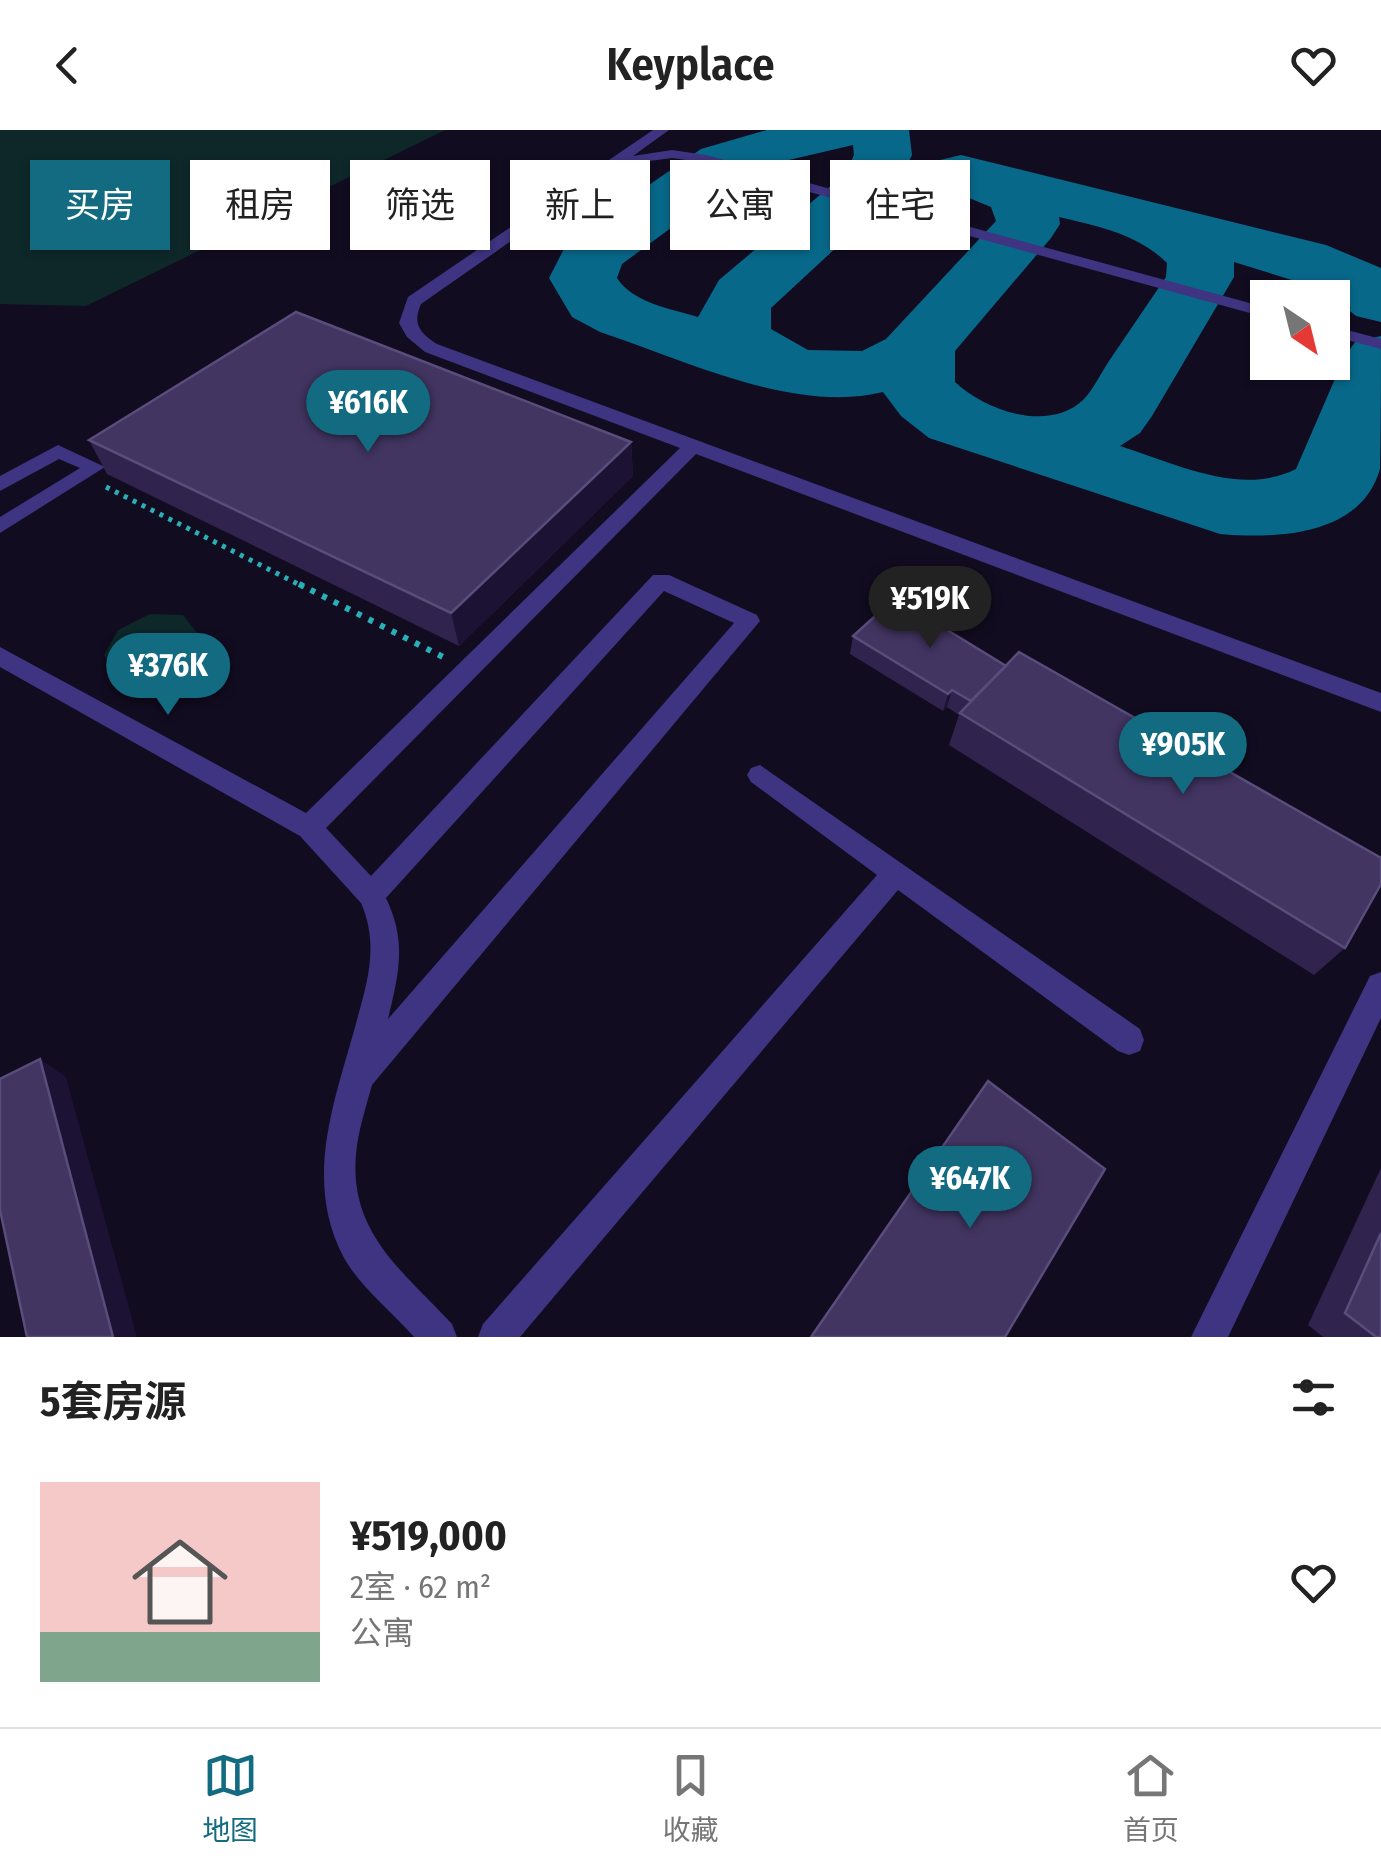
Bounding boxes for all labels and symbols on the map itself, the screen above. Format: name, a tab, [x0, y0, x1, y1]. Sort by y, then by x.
north arrow	[1250, 280, 1350, 380]
pin: ¥616K	[298, 370, 438, 455]
pin: ¥519K	[860, 566, 1000, 651]
pin: ¥376K	[98, 633, 238, 718]
pin: ¥905K	[1113, 712, 1253, 797]
pin: ¥647K	[900, 1146, 1040, 1231]

